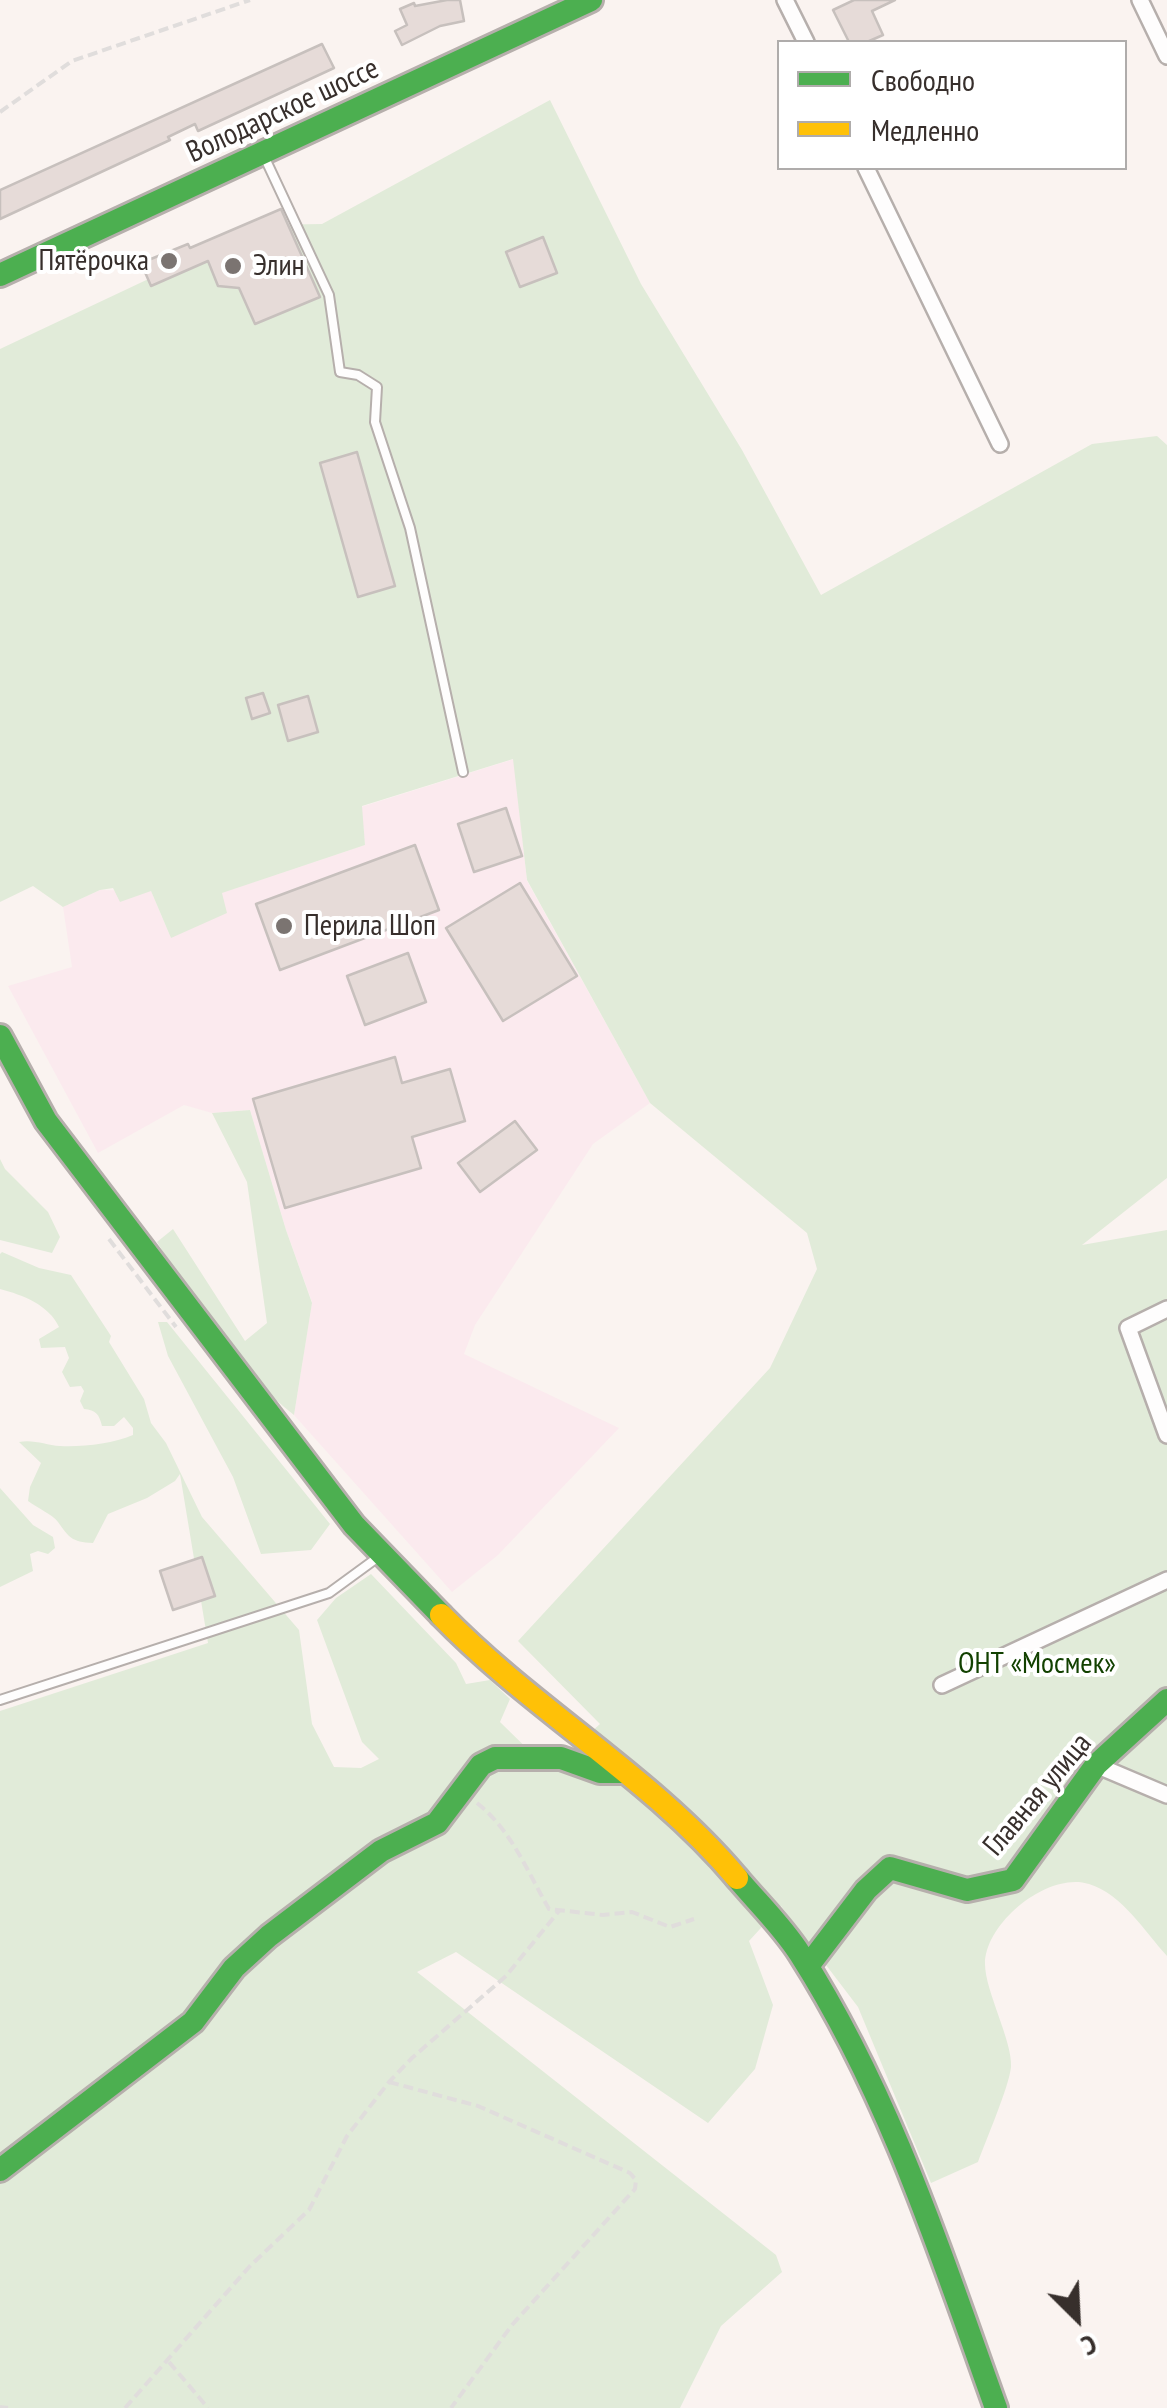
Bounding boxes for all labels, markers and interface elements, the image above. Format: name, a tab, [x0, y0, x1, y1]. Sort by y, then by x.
legend	[777, 40, 1127, 170]
street label: Володарское шоссе	[181, 51, 385, 171]
text: Свободно	[871, 60, 975, 99]
text: Медленно	[871, 110, 979, 149]
place label: Пятёрочка	[38, 243, 149, 279]
place label: Элин	[253, 248, 305, 284]
marker: Пятёрочка	[158, 250, 180, 272]
marker: Элин	[222, 255, 244, 277]
place label: Перила Шоп	[304, 908, 436, 944]
marker: Перила Шоп	[273, 915, 295, 937]
park label: ОНТ «Мосмек»	[958, 1646, 1116, 1682]
street label: Главная улица	[976, 1726, 1100, 1864]
north arrow	[1027, 2268, 1127, 2368]
text: С	[1076, 2326, 1103, 2365]

